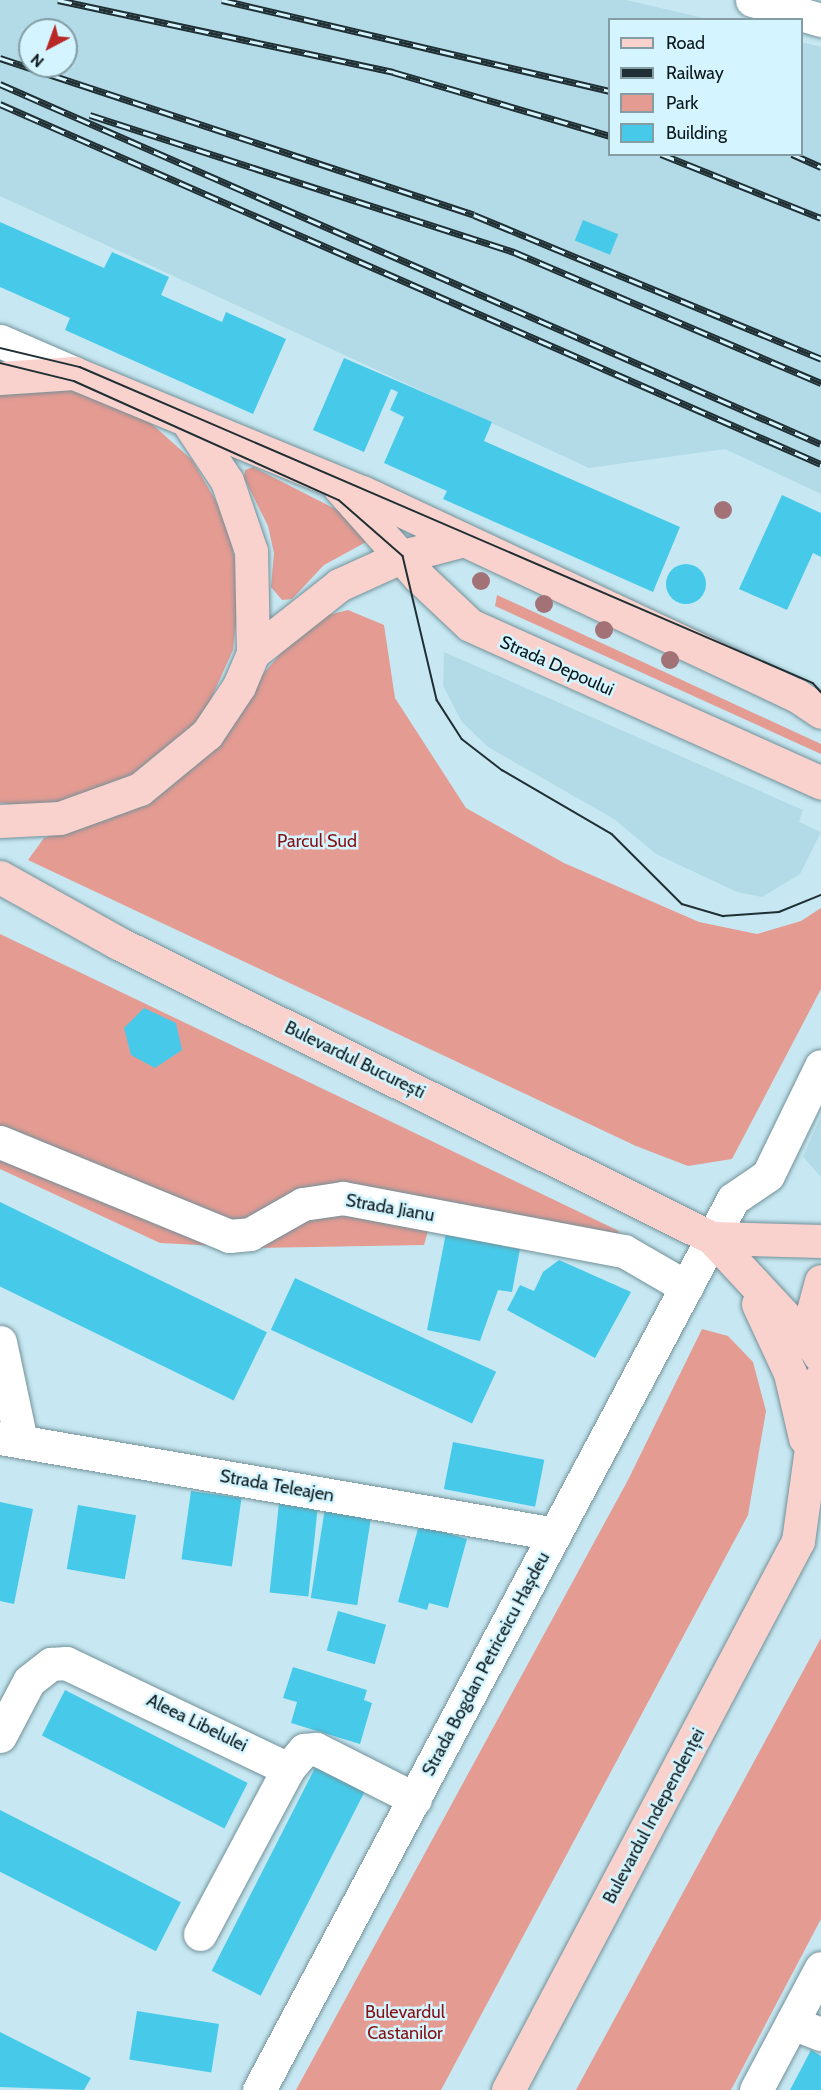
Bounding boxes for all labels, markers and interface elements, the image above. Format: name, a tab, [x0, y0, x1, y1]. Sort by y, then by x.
north arrow	[18, 18, 78, 78]
legend	[608, 18, 803, 156]
text: Road	[666, 32, 705, 54]
text: N	[27, 50, 48, 71]
text: Railway	[666, 62, 724, 84]
text: Park	[666, 92, 698, 114]
text: Building	[666, 122, 727, 144]
street label: Strada Depoului	[497, 631, 617, 701]
park label: Parcul Sud	[277, 830, 357, 852]
street label: Bulevardul București	[281, 1017, 429, 1103]
street label: Strada Jianu	[344, 1190, 436, 1226]
street label: Strada Teleajen	[218, 1465, 336, 1507]
street label: Strada Bogdan Petriceicu Hașdeu	[418, 1548, 554, 1780]
street label: Aleea Libelulei	[143, 1689, 251, 1757]
street label: Bulevardul Independenței	[599, 1725, 709, 1907]
park label: Bulevardul Castanilor	[365, 2002, 445, 2044]

